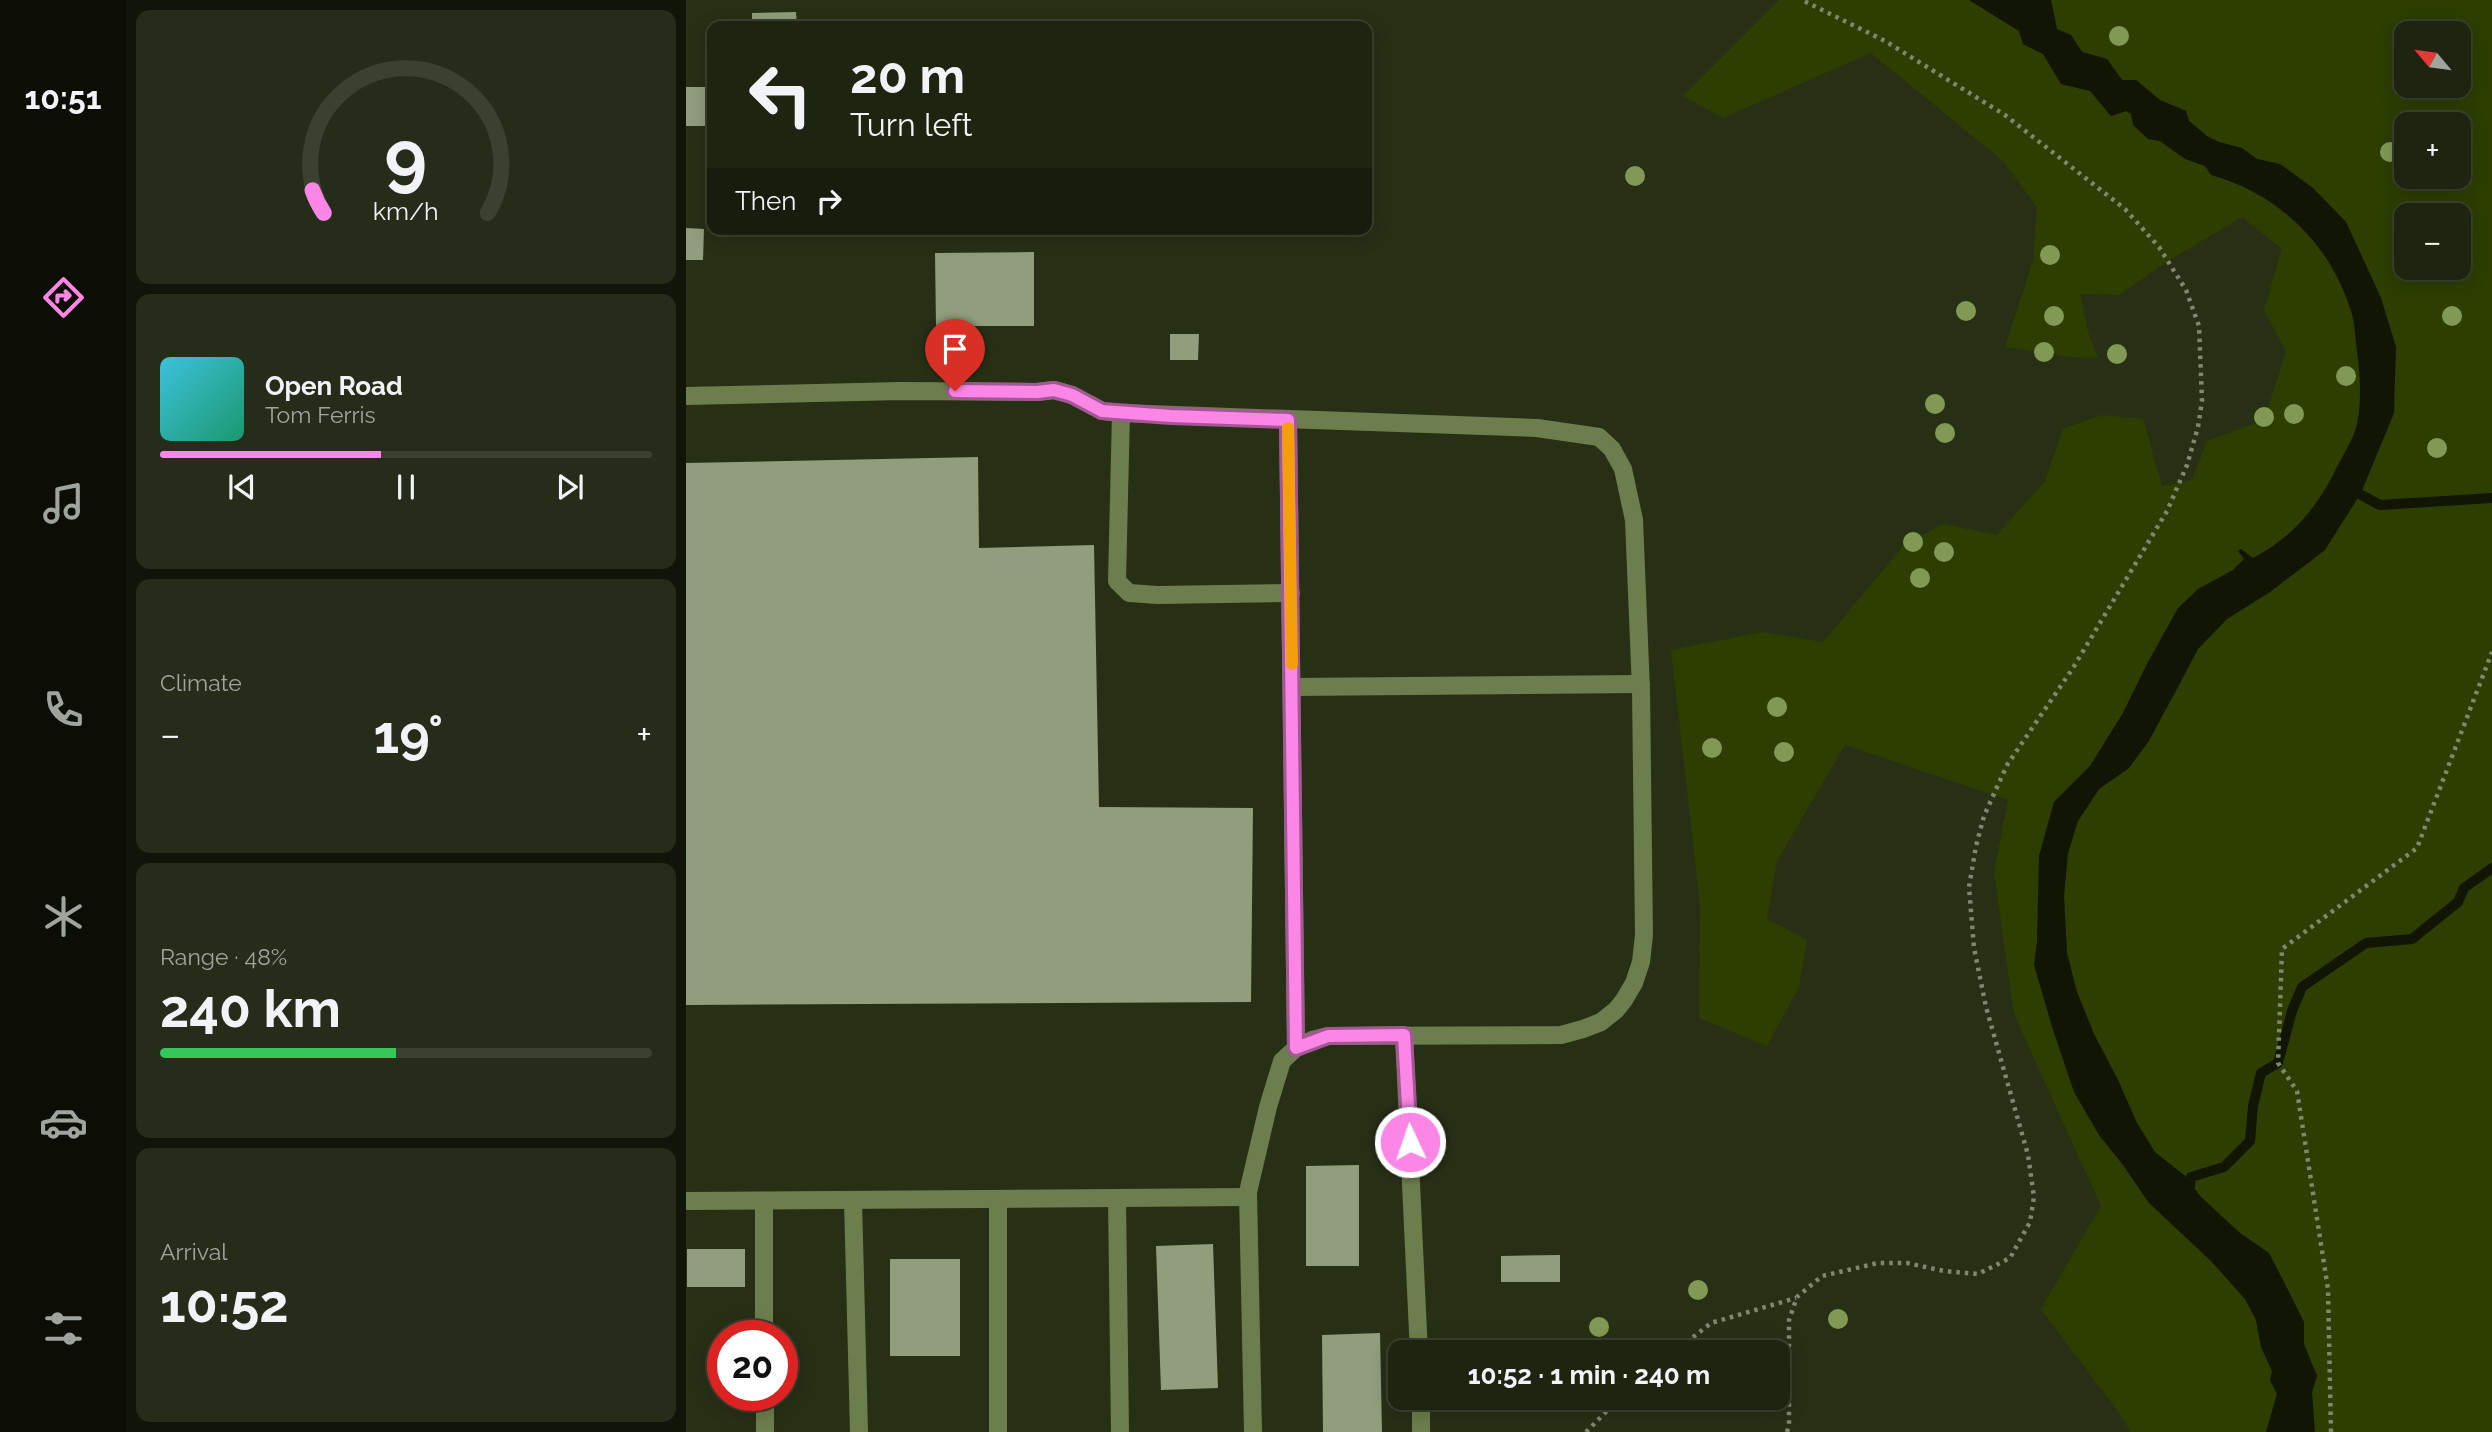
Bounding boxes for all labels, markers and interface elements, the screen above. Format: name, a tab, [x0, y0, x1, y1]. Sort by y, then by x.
north arrow	[2394, 21, 2471, 98]
map controls	[2394, 21, 2471, 280]
text: 20 m	[850, 47, 965, 104]
icon: left	[735, 49, 826, 140]
text: 10:51	[25, 79, 101, 116]
text: Turn left	[850, 106, 972, 143]
button: +	[2394, 112, 2471, 189]
text: 9	[385, 116, 427, 201]
icon: right	[810, 182, 848, 220]
text: Then	[735, 186, 796, 216]
text: km/h	[373, 196, 439, 226]
button: −	[2394, 203, 2471, 280]
icon: directions	[39, 273, 88, 322]
pin	[925, 319, 985, 391]
icon: arrive	[936, 330, 974, 368]
text: Open Road	[265, 371, 403, 401]
text: Tom Ferris	[265, 401, 376, 428]
icon: previous	[223, 468, 261, 506]
icon: pause	[387, 468, 425, 506]
icon: next	[551, 468, 589, 506]
icon: music	[39, 479, 88, 528]
text: Climate	[160, 669, 242, 696]
icon: phone	[39, 685, 88, 734]
text: 19°	[374, 704, 443, 765]
text: −	[160, 712, 180, 757]
text: +	[636, 712, 652, 757]
icon: climate	[39, 892, 88, 941]
text: Range · 48%	[160, 943, 287, 970]
text: 240 km	[160, 978, 341, 1039]
icon: car	[39, 1098, 88, 1147]
position arrow	[1373, 1105, 1447, 1179]
text: Arrival	[160, 1238, 227, 1265]
text: 10:52	[160, 1273, 289, 1334]
icon: filters	[39, 1304, 88, 1353]
speed limit sign: 20	[707, 1320, 798, 1411]
text: 10:52 · 1 min · 240 m	[1468, 1360, 1710, 1390]

